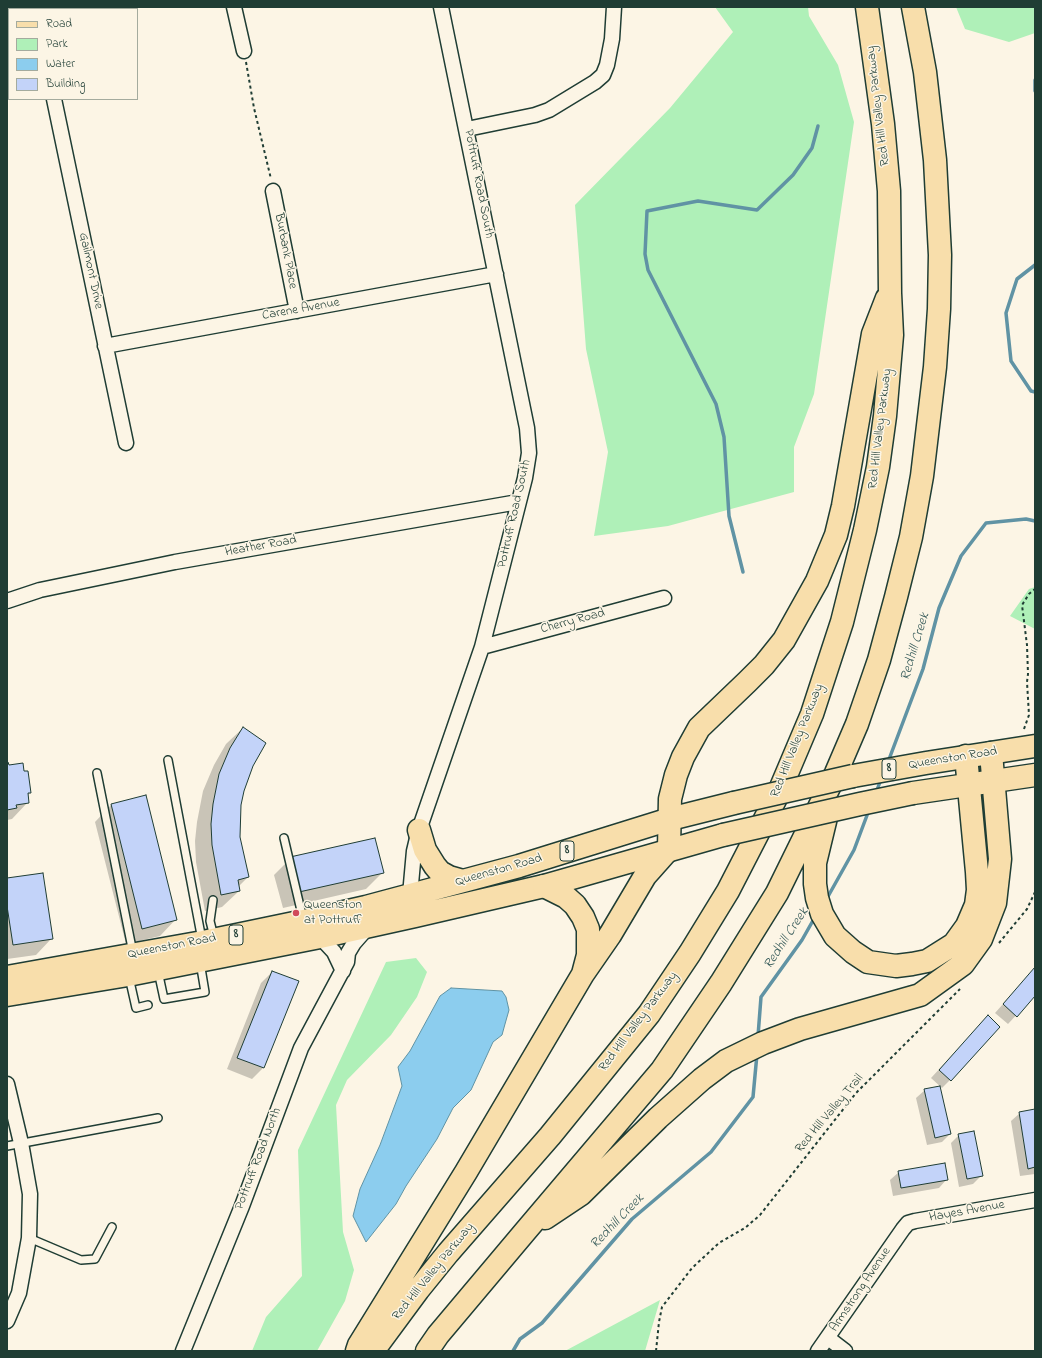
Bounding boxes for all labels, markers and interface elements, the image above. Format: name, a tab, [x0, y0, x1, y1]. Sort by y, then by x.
legend	[8, 8, 138, 100]
text: Road	[46, 15, 72, 33]
text: Park	[46, 35, 68, 53]
street label: Red Hill Valley Parkway	[864, 45, 894, 167]
text: Water	[46, 55, 75, 73]
text: Building	[46, 75, 85, 93]
street label: Pottruff Road South	[460, 128, 496, 240]
street label: Burbank Place	[270, 212, 300, 290]
street label: Gailmont Drive	[74, 231, 106, 311]
street label: Carene Avenue	[261, 296, 341, 324]
street label: Red Hill Valley Parkway	[866, 368, 896, 490]
street label: Pottruff Road South	[495, 458, 535, 570]
street label: Heather Road	[224, 533, 298, 561]
street label: Cherry Road	[539, 606, 607, 638]
water label: Redhill Creek	[898, 611, 934, 683]
street label: Red Hill Valley Parkway	[768, 682, 828, 800]
street label: Queenston Road	[908, 744, 998, 774]
road number: 8	[882, 759, 896, 779]
road number: 8	[560, 841, 574, 861]
street label: Queenston Road	[454, 851, 544, 891]
place label: Queenston at Pottruff	[304, 898, 362, 929]
water label: Redhill Creek	[761, 905, 813, 973]
marker: Queenston at Pottruff	[291, 908, 301, 918]
road number: 8	[229, 925, 243, 945]
street label: Queenston Road	[127, 931, 217, 963]
street label: Red Hill Valley Parkway	[596, 969, 682, 1075]
street label: Red Hill Valley Trail	[793, 1071, 867, 1157]
street label: Pottruff Road North	[232, 1106, 286, 1212]
water label: Redhill Creek	[588, 1191, 648, 1253]
street label: Hayes Avenue	[928, 1198, 1006, 1226]
street label: Red Hill Valley Parkway	[390, 1220, 478, 1324]
street label: Armstrong Avenue	[827, 1245, 895, 1335]

